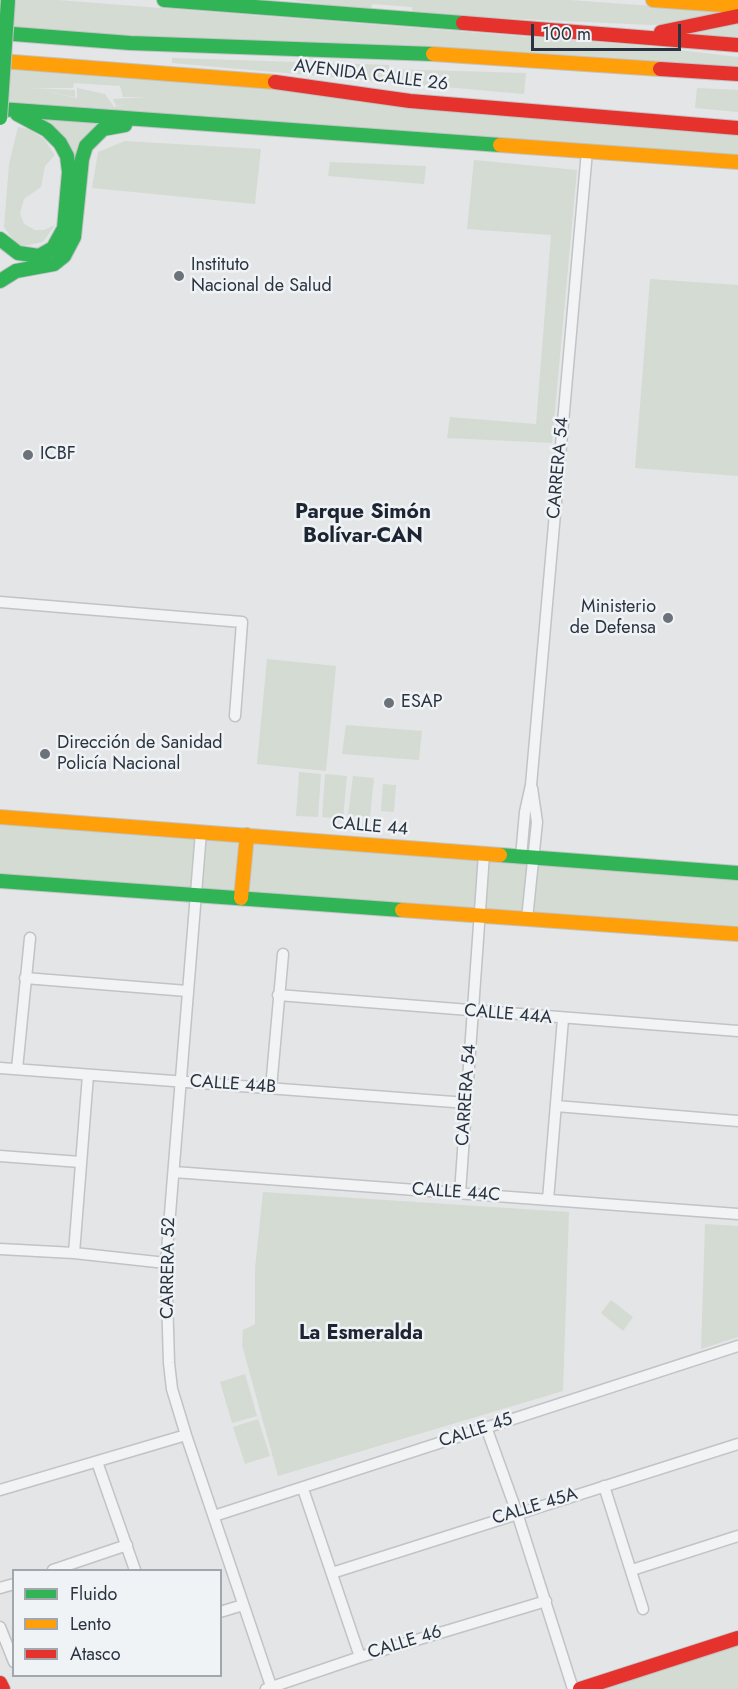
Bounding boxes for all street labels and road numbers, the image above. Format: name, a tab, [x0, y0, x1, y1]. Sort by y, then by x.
street label: AVENIDA CALLE 26	[293, 56, 449, 96]
street label: CARRERA 54	[544, 416, 574, 520]
street label: CALLE 44	[331, 813, 409, 841]
street label: CALLE 44A	[463, 1000, 553, 1030]
street label: CARRERA 54	[453, 1043, 481, 1147]
street label: CALLE 44B	[189, 1071, 277, 1099]
street label: CALLE 44C	[411, 1179, 501, 1207]
street label: CARRERA 52	[157, 1217, 181, 1319]
street label: CALLE 45	[436, 1409, 516, 1453]
street label: CALLE 45A	[490, 1484, 580, 1530]
street label: CALLE 46	[365, 1622, 445, 1664]

